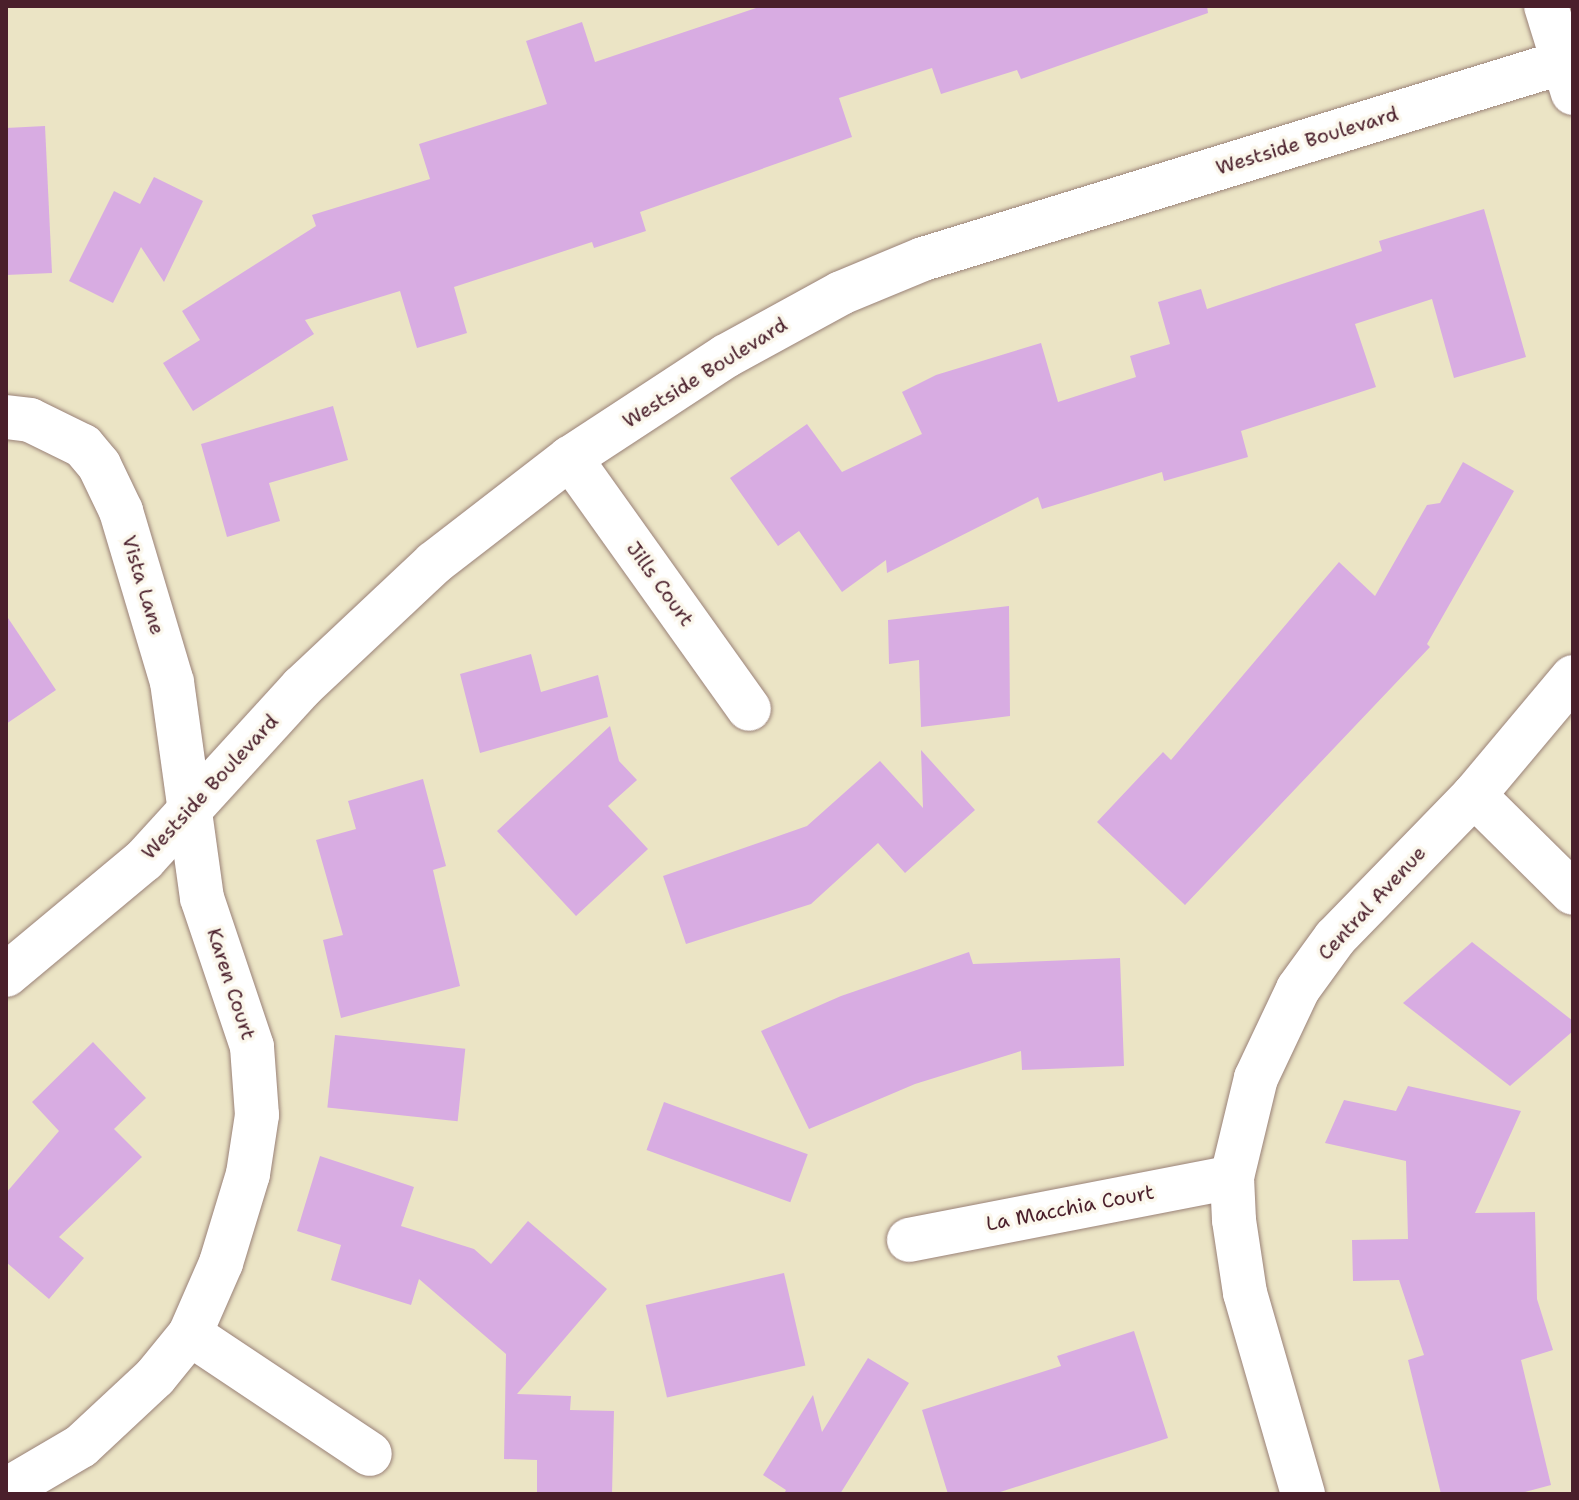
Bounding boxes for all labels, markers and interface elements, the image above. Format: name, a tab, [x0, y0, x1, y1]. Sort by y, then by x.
street label: Westside Boulevard	[1213, 102, 1401, 180]
street label: Westside Boulevard	[618, 313, 792, 433]
street label: Vista Lane	[117, 532, 169, 638]
street label: Jills Court	[621, 537, 699, 631]
street label: Westside Boulevard	[137, 710, 283, 864]
street label: Central Avenue	[1313, 841, 1431, 965]
street label: Karen Court	[202, 925, 260, 1043]
street label: La Macchia Court	[984, 1180, 1156, 1236]

